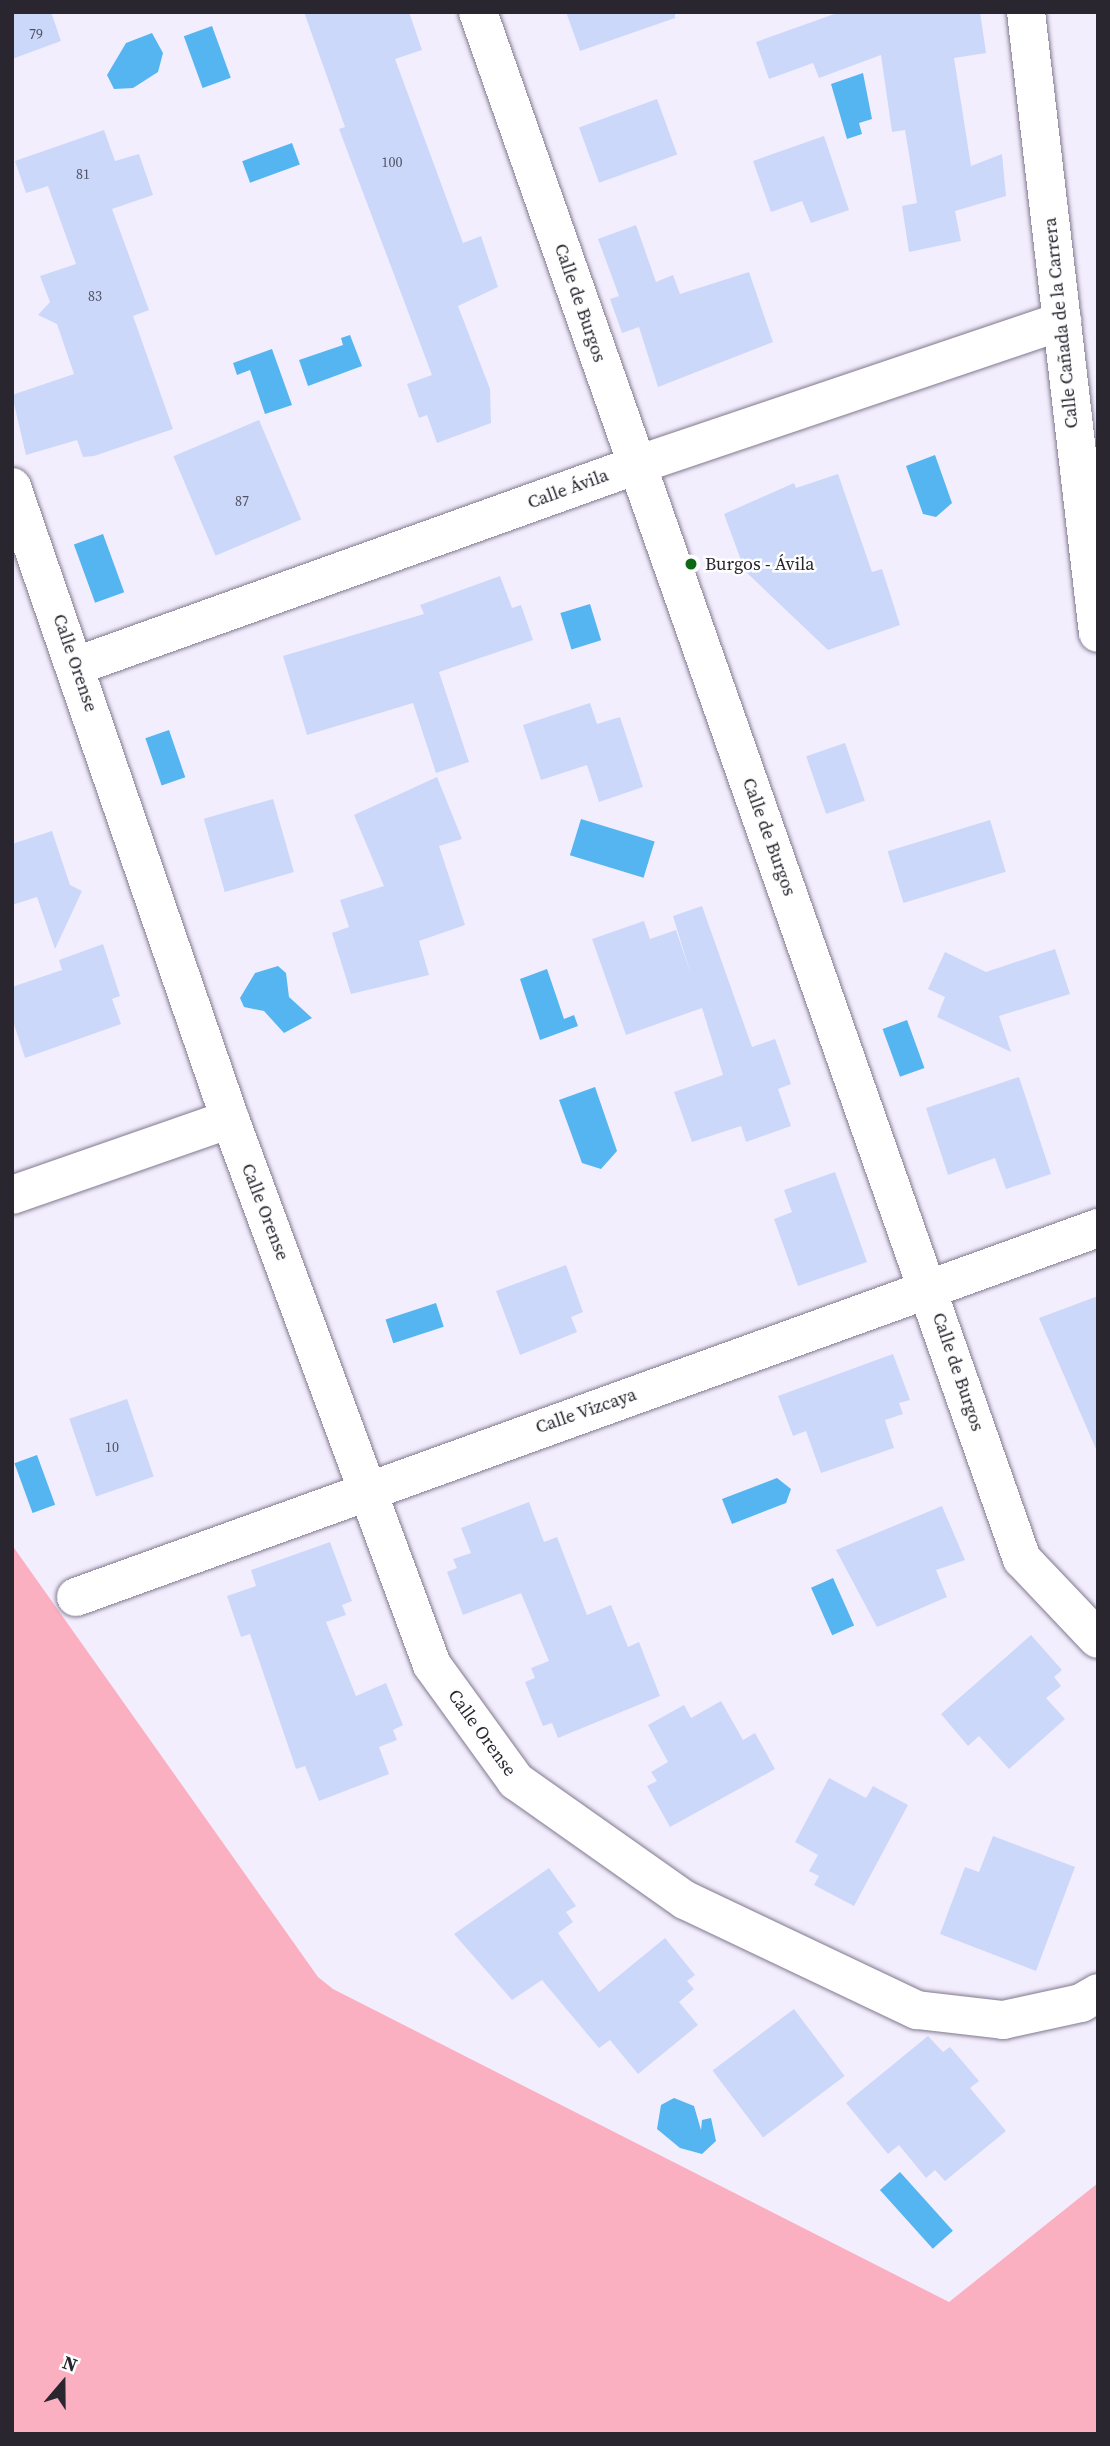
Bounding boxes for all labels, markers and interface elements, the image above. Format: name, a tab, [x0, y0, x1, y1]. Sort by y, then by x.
house number: 79	[29, 26, 43, 42]
house number: 100	[382, 154, 402, 170]
house number: 81	[76, 166, 90, 182]
street label: Calle Cañada de la Carrera	[1039, 217, 1083, 429]
street label: Calle de Burgos	[550, 241, 610, 365]
house number: 83	[88, 288, 102, 304]
street label: Calle Ávila	[525, 464, 611, 514]
house number: 87	[235, 493, 249, 509]
place label: Burgos - Ávila	[705, 553, 814, 575]
marker: Burgos - Ávila	[683, 556, 699, 572]
street label: Calle Orense	[48, 611, 102, 715]
street label: Calle de Burgos	[738, 775, 800, 899]
street label: Calle Orense	[237, 1161, 293, 1263]
street label: Calle de Burgos	[928, 1310, 988, 1434]
street label: Calle Vizcaya	[533, 1384, 639, 1438]
house number: 10	[105, 1439, 119, 1455]
street label: Calle Orense	[443, 1685, 521, 1781]
north arrow	[28, 2348, 98, 2418]
text: N	[59, 2349, 81, 2378]

